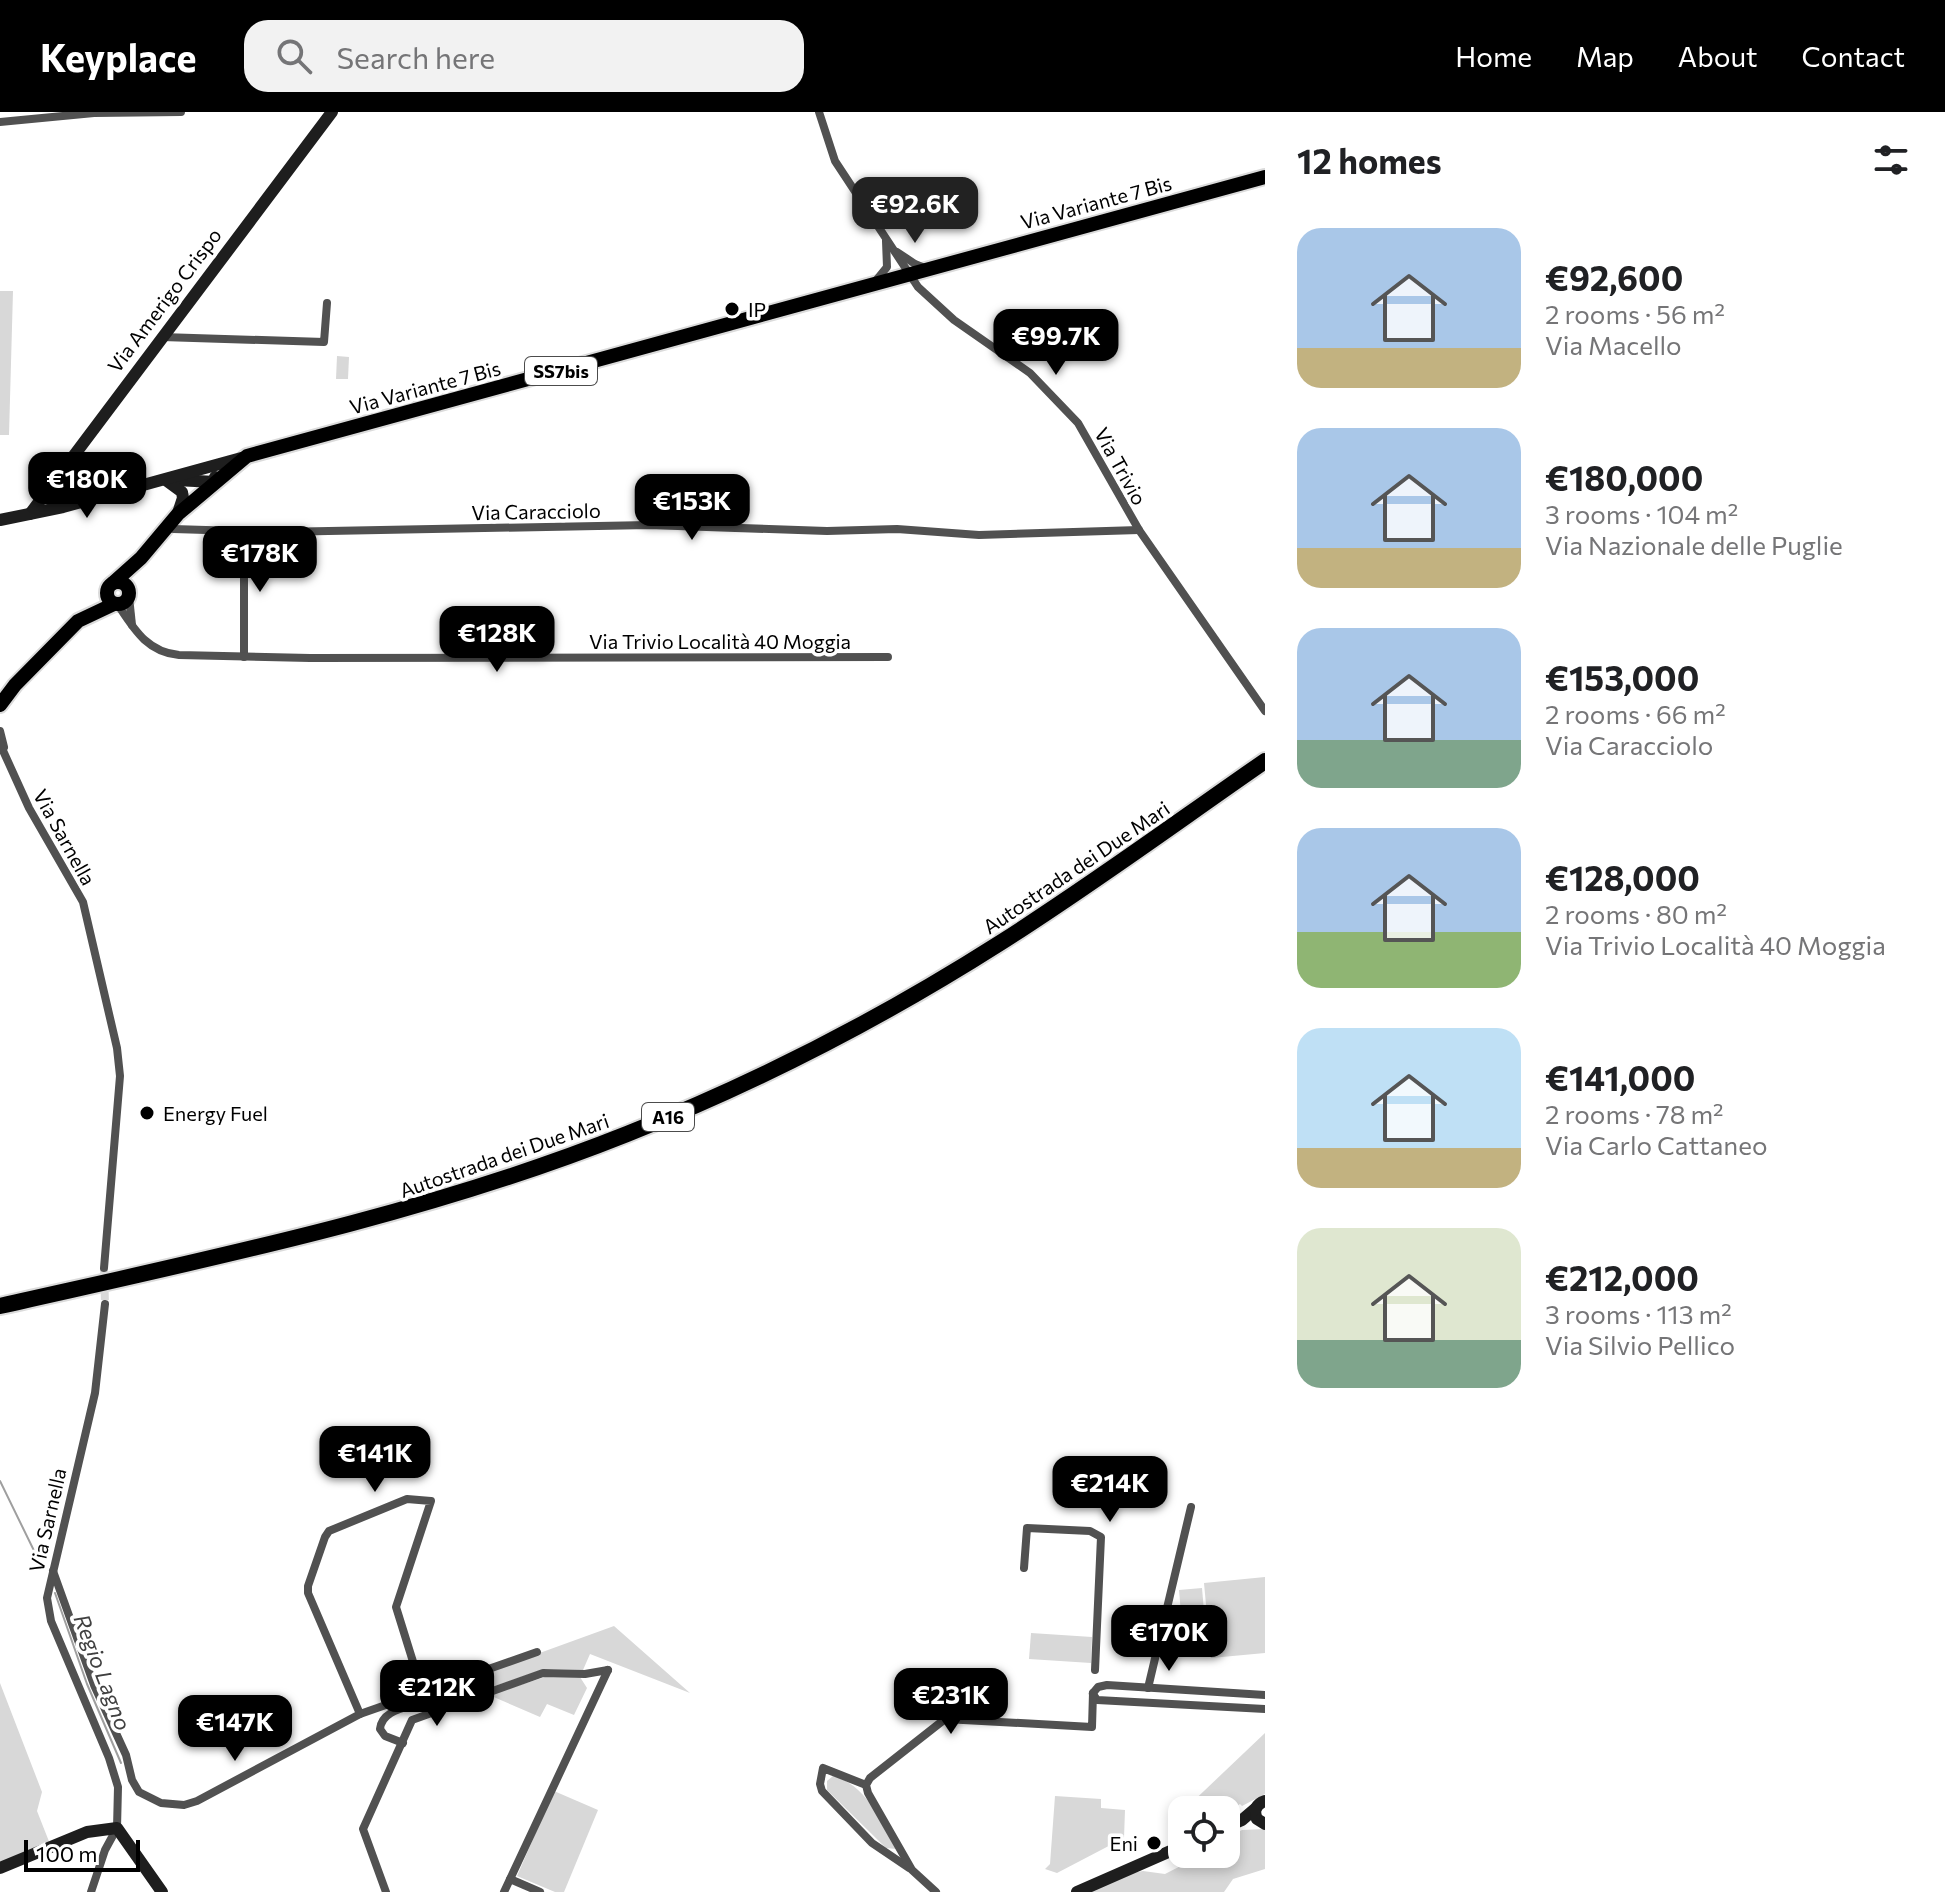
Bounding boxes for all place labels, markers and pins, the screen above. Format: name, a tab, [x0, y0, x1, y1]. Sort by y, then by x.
pin: €92.6K	[850, 177, 980, 245]
place label: IP	[748, 297, 766, 321]
marker: IP	[723, 300, 741, 318]
pin: €99.7K	[991, 309, 1121, 377]
pin: €180K	[31, 452, 143, 520]
pin: €153K	[636, 474, 748, 542]
pin: €178K	[204, 526, 316, 594]
pin: €128K	[441, 606, 553, 674]
place label: Energy Fuel	[163, 1101, 268, 1125]
marker: Energy Fuel	[138, 1104, 156, 1122]
pin: €141K	[319, 1426, 431, 1494]
pin: €214K	[1054, 1456, 1166, 1524]
pin: €170K	[1113, 1605, 1225, 1673]
pin: €212K	[381, 1660, 493, 1728]
pin: €231K	[895, 1668, 1007, 1736]
pin: €147K	[179, 1695, 291, 1763]
place label: Eni	[1110, 1831, 1138, 1855]
marker: Eni	[1145, 1834, 1163, 1852]

